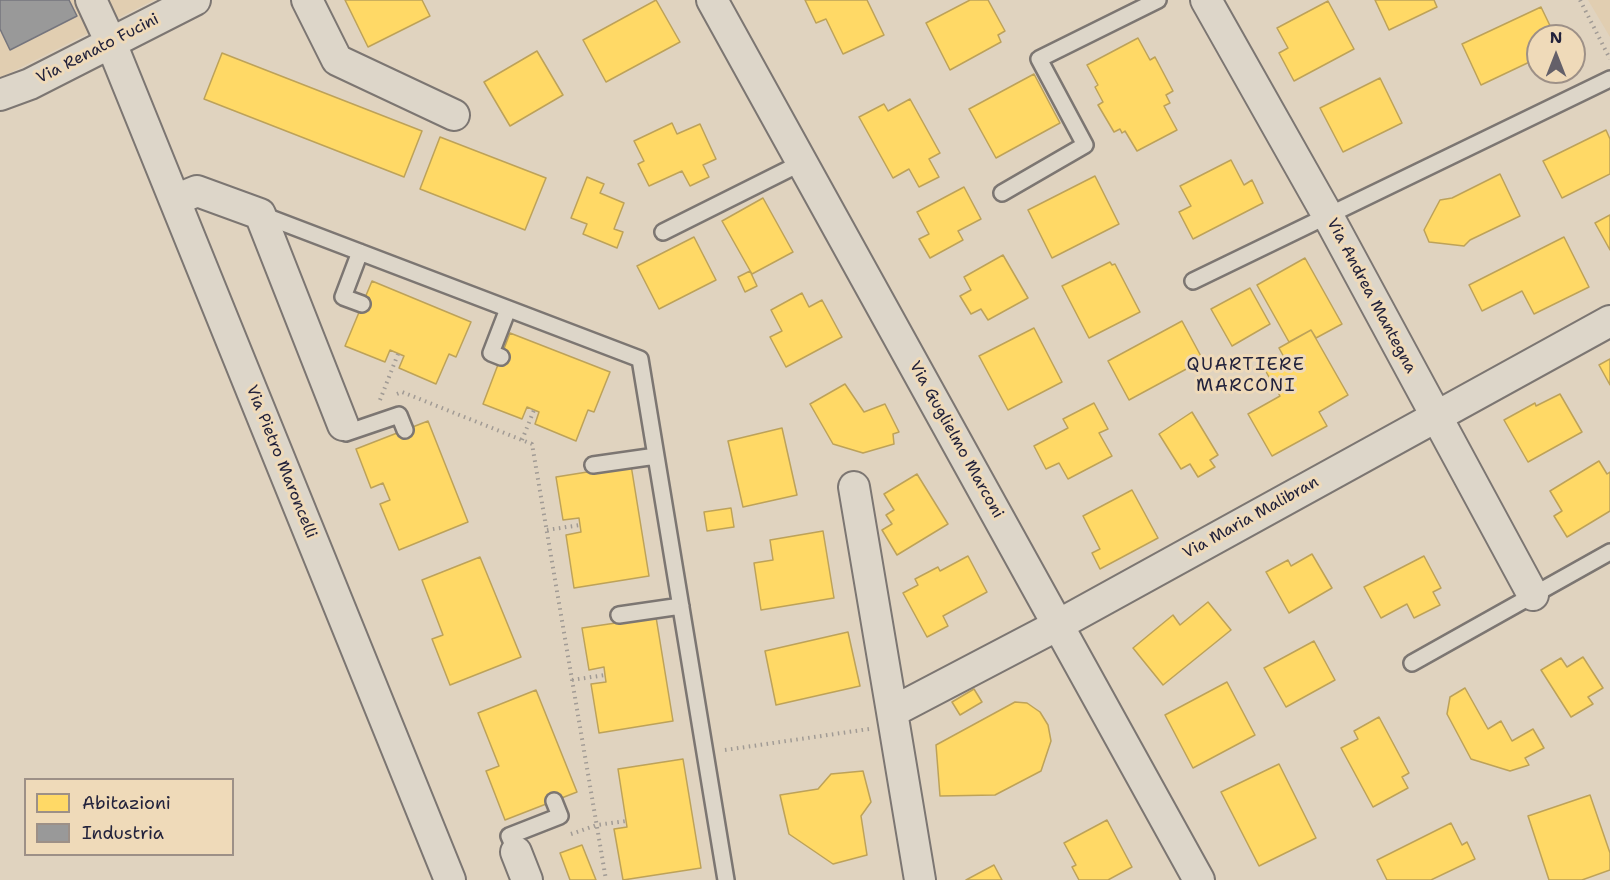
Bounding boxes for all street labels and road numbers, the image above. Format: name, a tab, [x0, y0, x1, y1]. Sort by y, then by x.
street label: Via Renato Fucini	[34, 10, 162, 88]
street label: Via Andrea Mantegna	[1322, 215, 1420, 377]
street label: Via Guglielmo Marconi	[905, 358, 1007, 522]
street label: Via Pietro Maroncelli	[241, 383, 321, 541]
street label: Via Maria Malibran	[1180, 473, 1322, 563]

